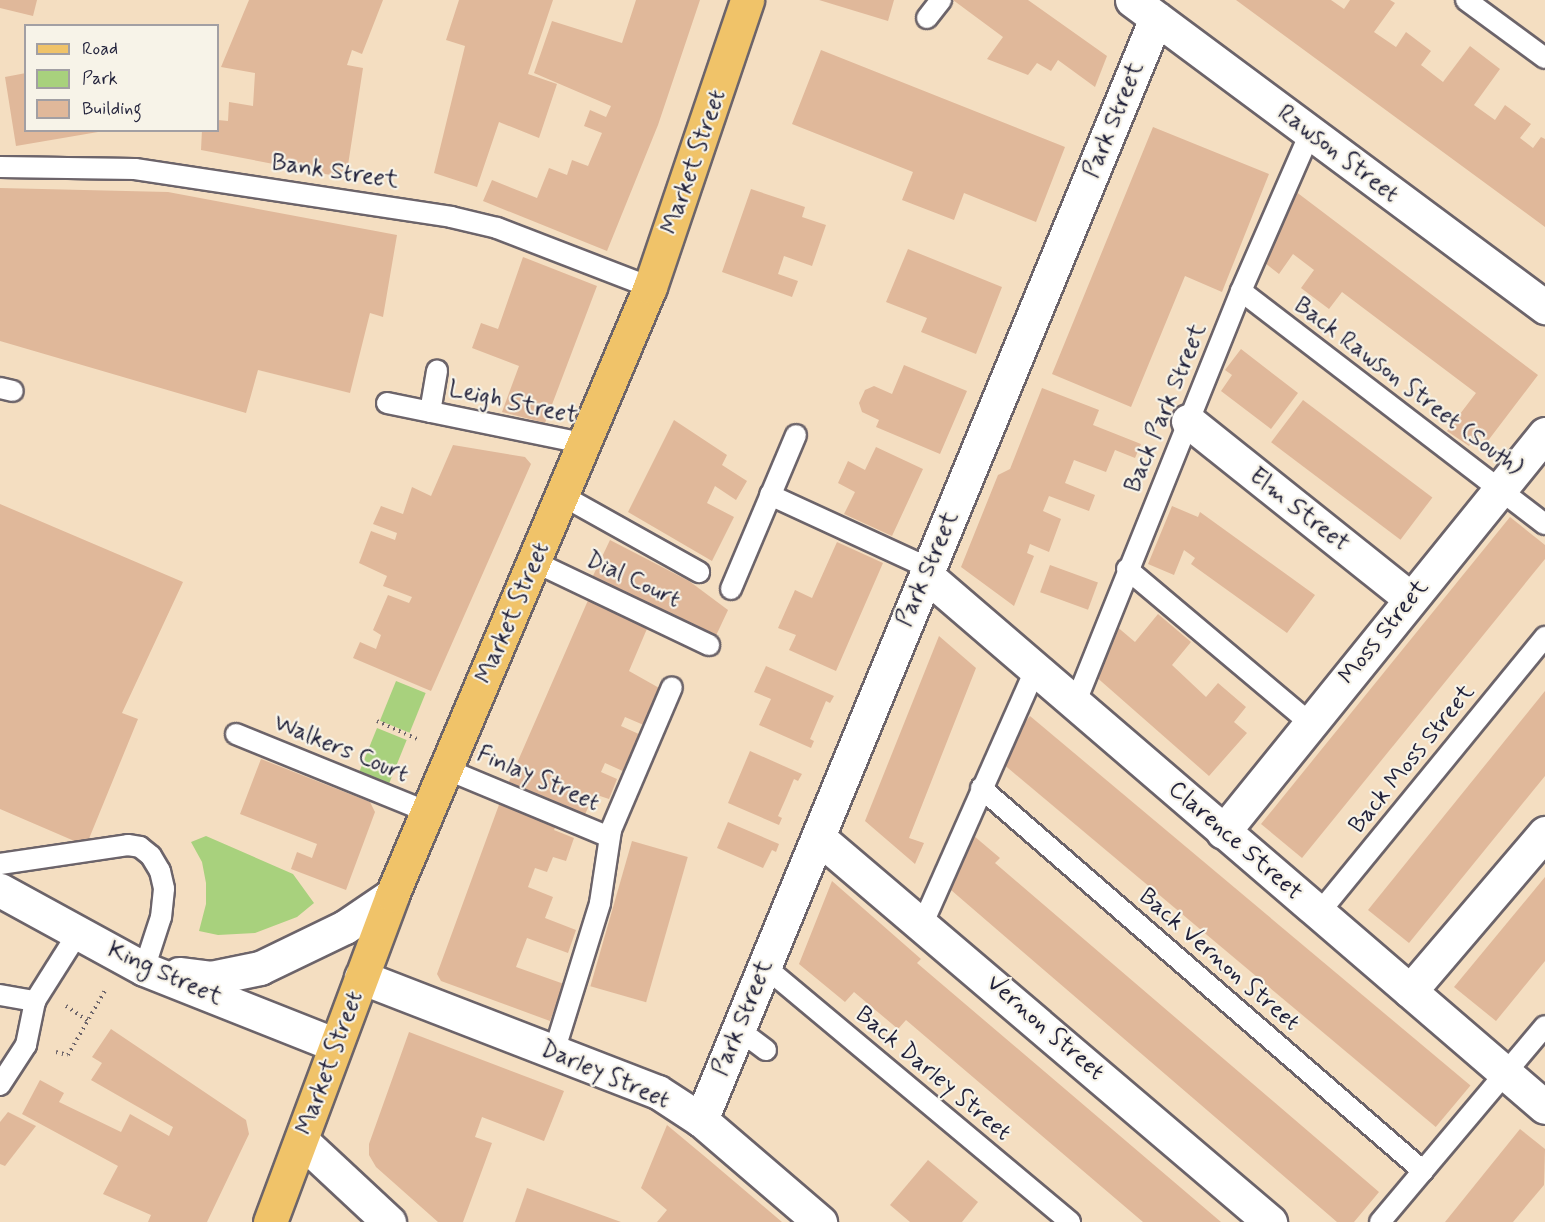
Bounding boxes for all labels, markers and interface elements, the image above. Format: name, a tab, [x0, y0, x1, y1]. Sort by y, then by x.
legend	[24, 24, 219, 132]
text: Road	[82, 37, 118, 61]
street label: Park Street	[1078, 58, 1150, 182]
text: Park	[82, 67, 118, 91]
street label: Market Street	[655, 84, 733, 240]
text: Building	[82, 97, 142, 121]
street label: Rawson Street	[1270, 98, 1406, 210]
street label: Bank Street	[270, 149, 400, 195]
street label: Back Rawson Street (South)	[1286, 290, 1530, 484]
street label: Back Park Street	[1119, 319, 1213, 497]
street label: Leigh Street	[447, 375, 579, 431]
street label: Elm Street	[1244, 462, 1354, 558]
street label: Park Street	[891, 507, 965, 631]
street label: Market Street	[469, 536, 557, 690]
street label: Dial Court	[580, 545, 686, 615]
street label: Moss Street	[1333, 574, 1435, 690]
street label: Back Moss Street	[1343, 679, 1481, 839]
street label: Walkers Court	[267, 708, 415, 790]
street label: Finlay Street	[470, 739, 606, 819]
street label: Clarence Street	[1163, 775, 1307, 907]
street label: Back Vernon Street	[1131, 881, 1307, 1039]
street label: King Street	[103, 936, 227, 1012]
street label: Park Street	[707, 956, 779, 1080]
street label: Vernon Street	[979, 968, 1111, 1088]
street label: Market Street	[290, 985, 370, 1141]
street label: Back Darley Street	[848, 999, 1018, 1149]
street label: Darley Street	[534, 1034, 676, 1116]

